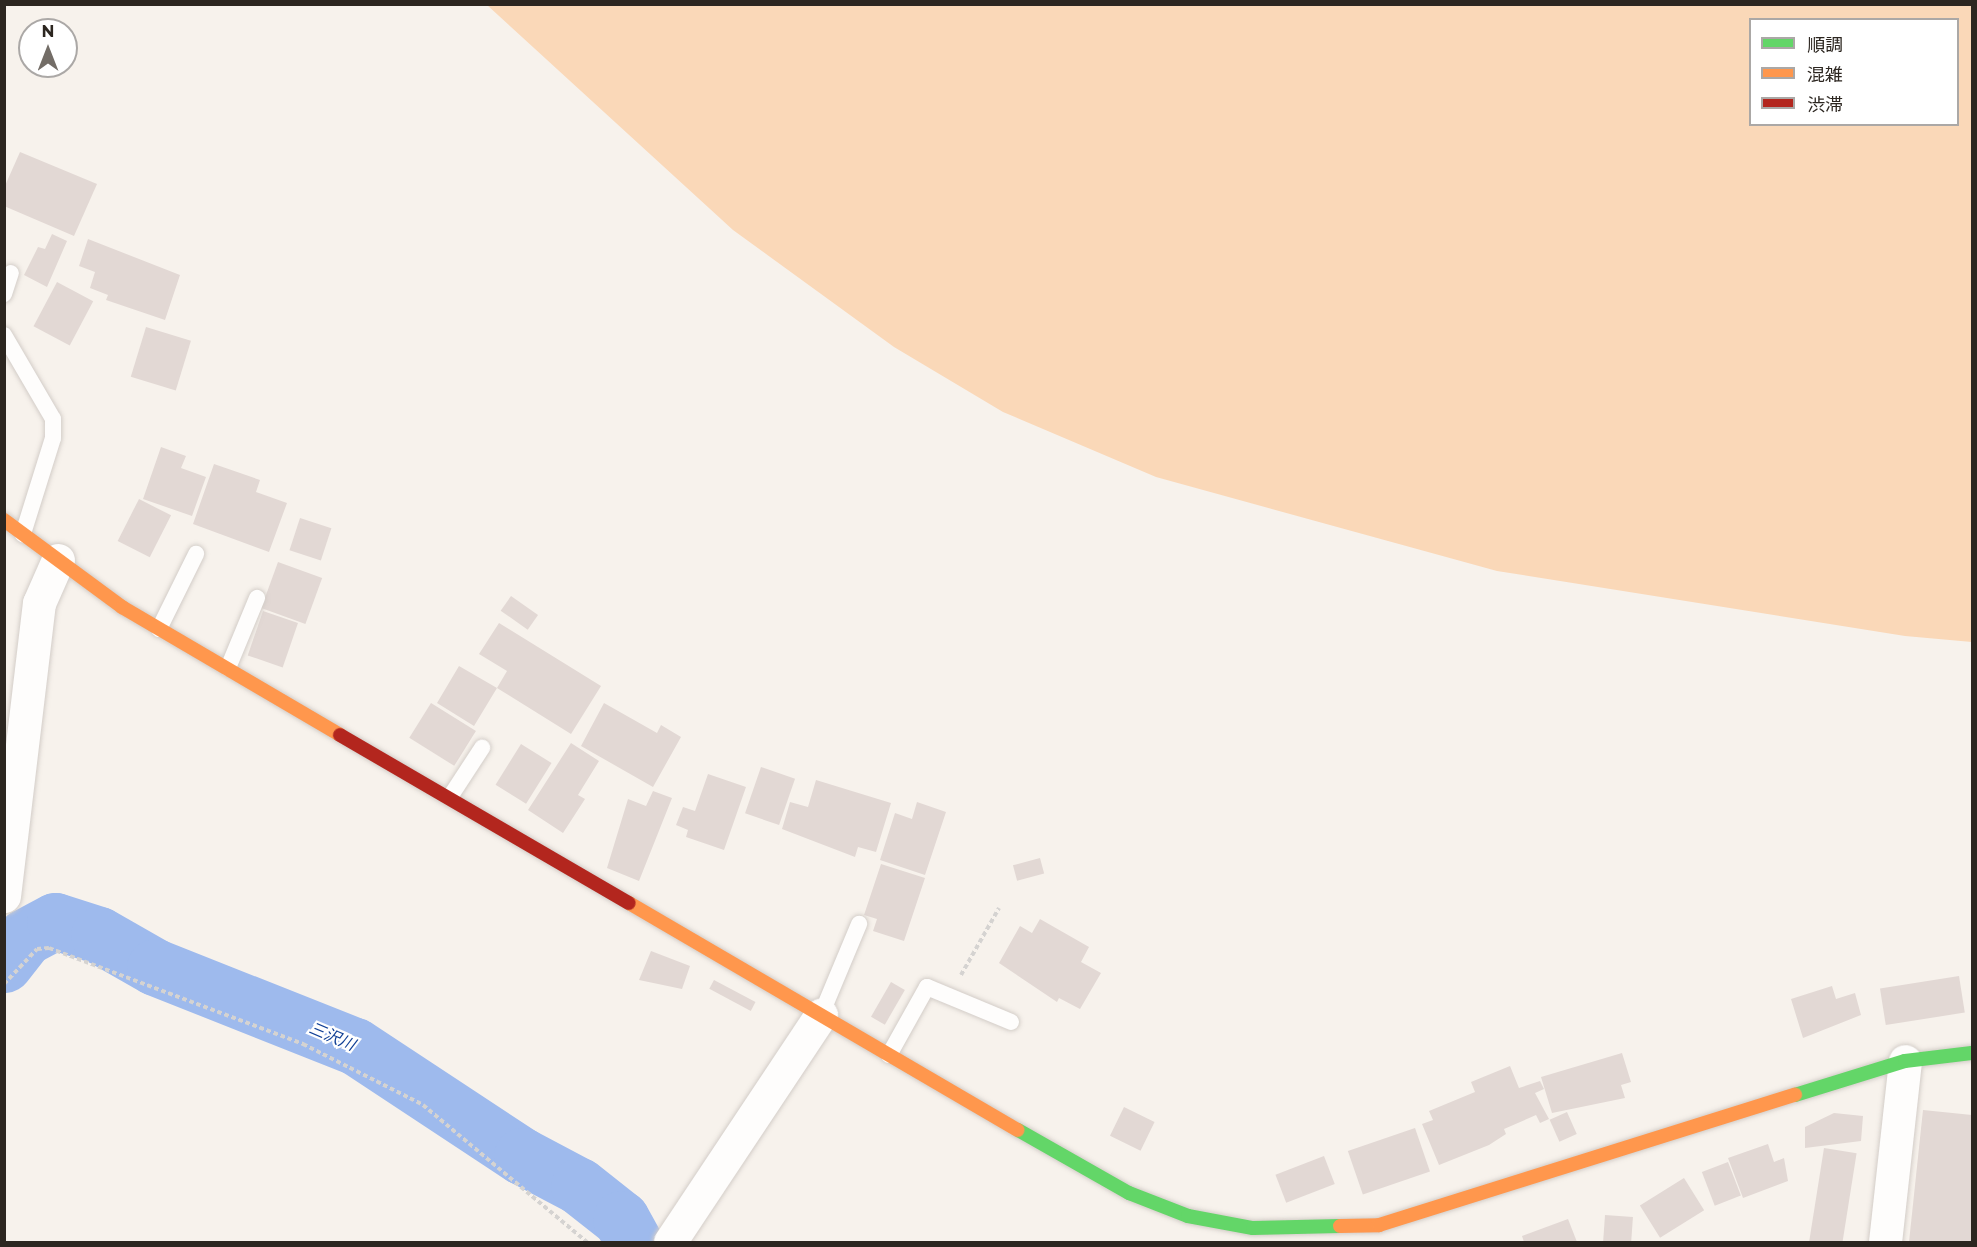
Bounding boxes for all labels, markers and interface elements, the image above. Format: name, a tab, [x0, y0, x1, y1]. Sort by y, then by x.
north arrow	[18, 18, 78, 78]
legend	[1749, 18, 1959, 126]
text: N	[42, 22, 54, 41]
text: 順調	[1807, 34, 1843, 56]
text: 混雑	[1807, 64, 1843, 86]
text: 渋滞	[1807, 94, 1843, 116]
water label: 三沢川	[306, 1019, 358, 1055]

